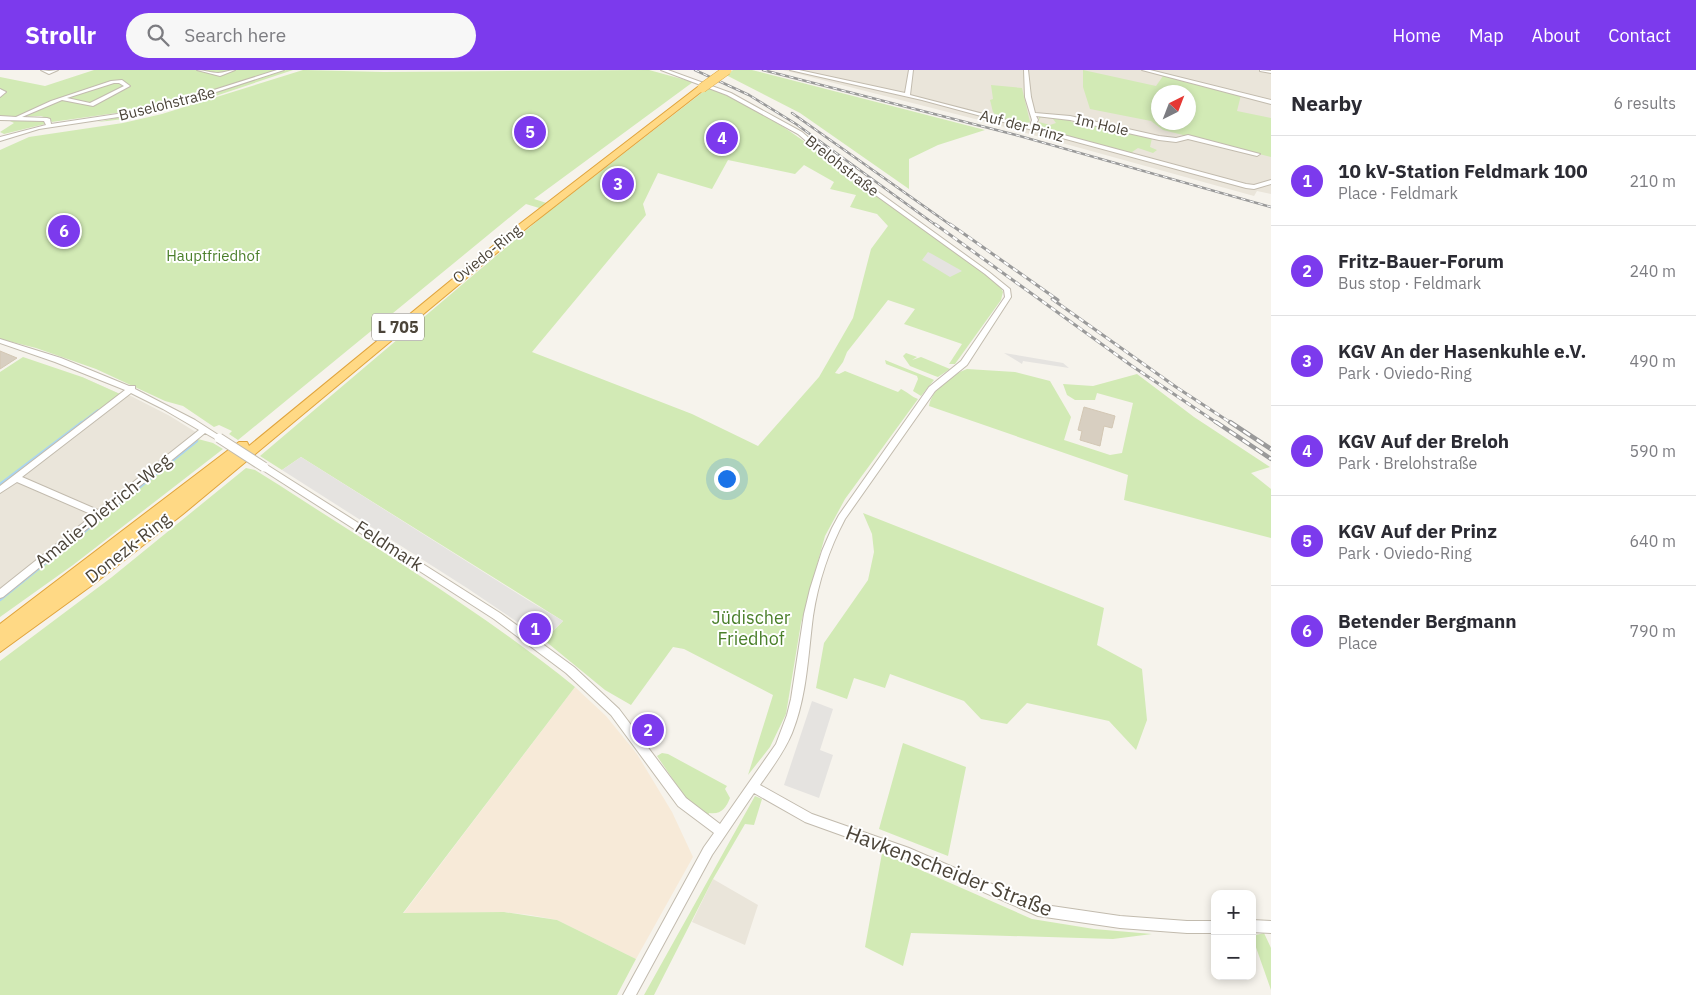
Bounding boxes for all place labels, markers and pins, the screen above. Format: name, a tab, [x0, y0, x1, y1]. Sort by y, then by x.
pin: 5	[514, 113, 546, 151]
pin: 4	[706, 119, 738, 157]
pin: 3	[602, 165, 634, 203]
pin: 6	[48, 212, 80, 250]
pin: 1	[519, 610, 551, 648]
pin: 2	[632, 711, 664, 749]

